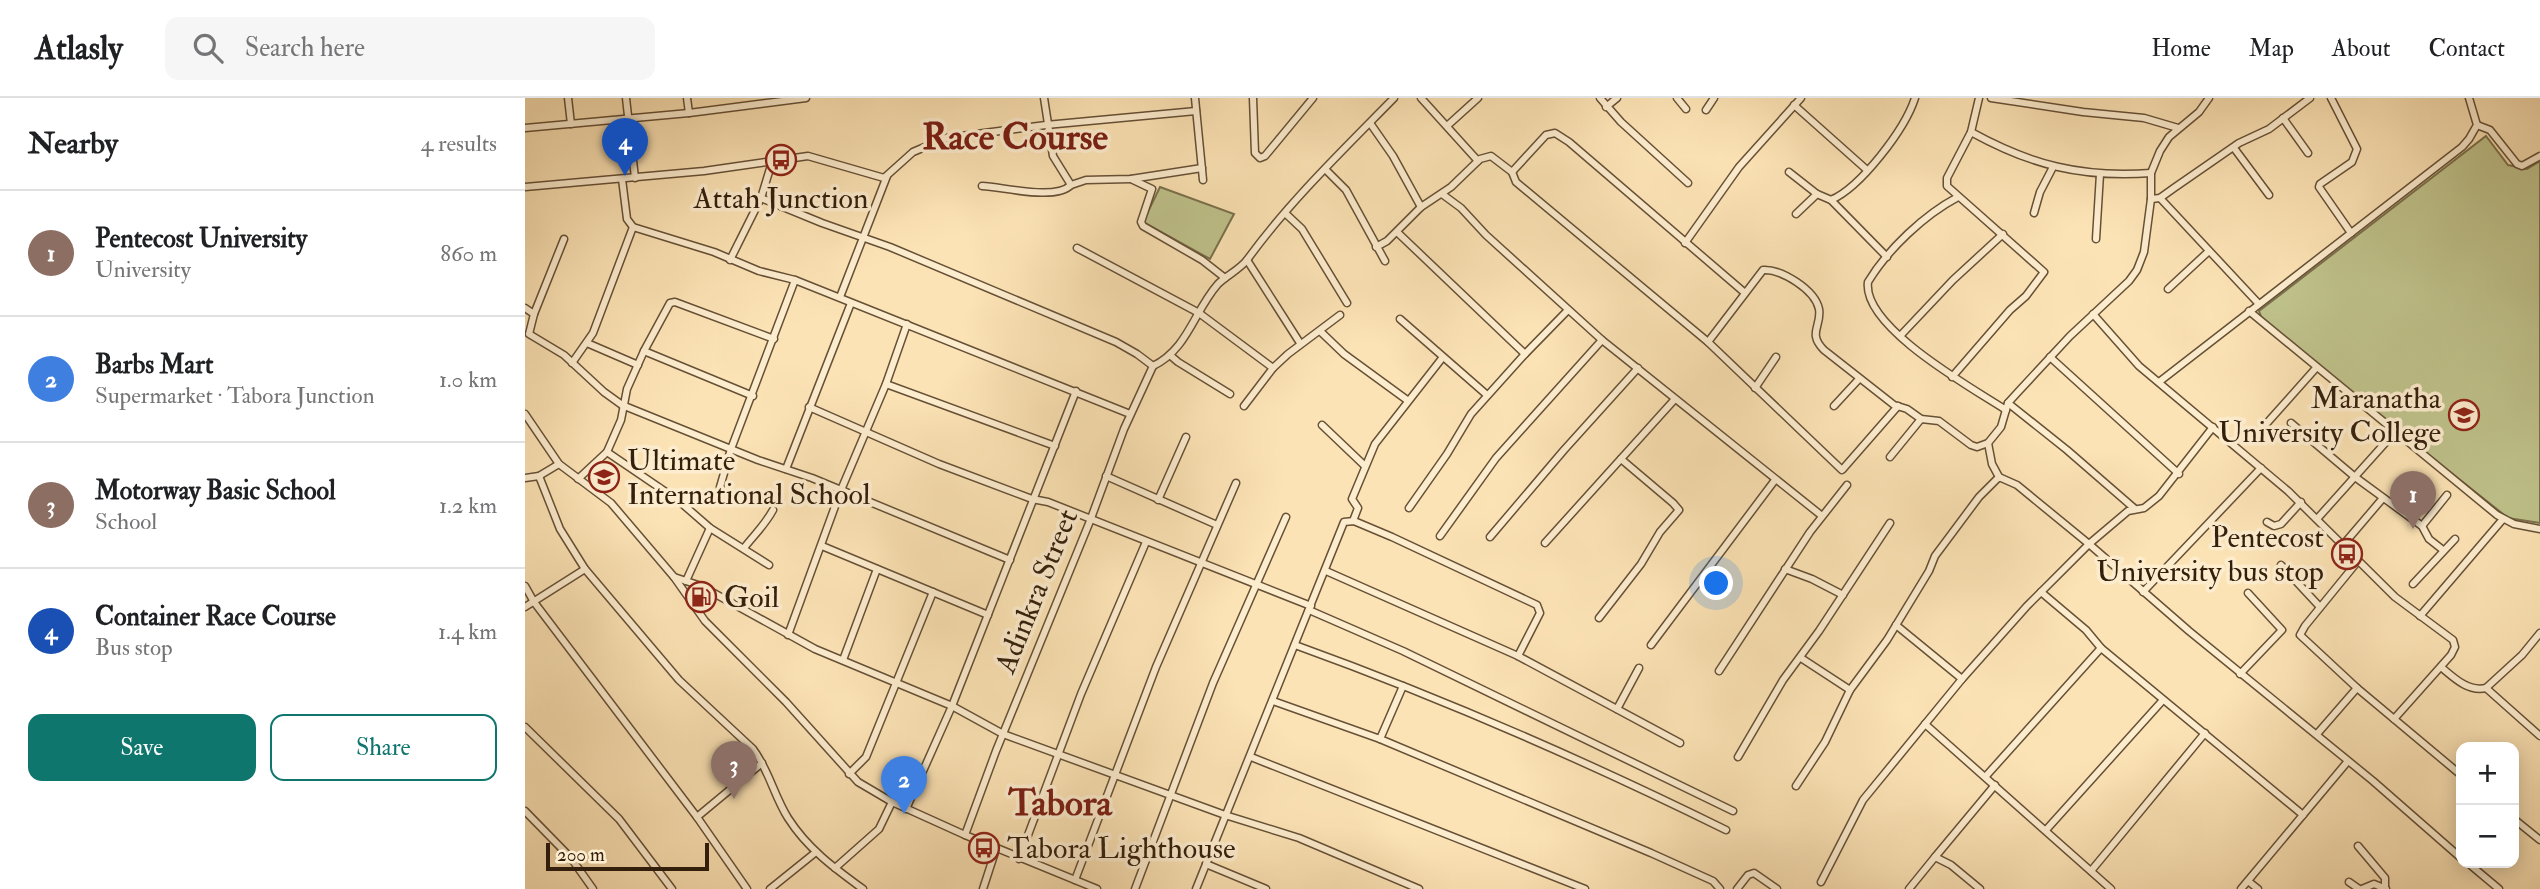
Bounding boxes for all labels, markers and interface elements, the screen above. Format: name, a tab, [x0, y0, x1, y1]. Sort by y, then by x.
search box	[165, 17, 655, 80]
text: Atlasly	[35, 28, 123, 69]
icon: search	[189, 29, 227, 67]
text: Search here	[245, 32, 365, 64]
text: Home	[2151, 33, 2211, 64]
text: Map	[2249, 33, 2294, 64]
text: About	[2332, 33, 2391, 64]
text: Contact	[2429, 33, 2505, 64]
district label: Race Course	[922, 114, 1108, 161]
pin: 4	[602, 118, 648, 176]
text: Nearby	[28, 125, 118, 162]
text: 4 results	[421, 129, 497, 158]
bus stop icon: Attah Junction	[764, 143, 798, 177]
place label: Attah Junction	[693, 180, 868, 217]
text: Pentecost University	[95, 223, 307, 255]
text: 1	[47, 239, 55, 268]
text: 860 m	[440, 239, 497, 268]
text: University	[95, 255, 191, 284]
text: Barbs Mart	[95, 349, 213, 381]
text: 2	[45, 365, 57, 394]
text: 1.0 km	[439, 365, 497, 394]
place label: Maranatha University College	[2218, 380, 2442, 451]
text: Supermarket · Tabora Junction	[95, 381, 375, 410]
school or university icon: Maranatha University College	[2447, 398, 2481, 432]
place label: Ultimate International School	[627, 442, 871, 513]
school or university icon: Ultimate International School	[587, 460, 621, 494]
pin: 1	[2390, 471, 2436, 529]
text: Motorway Basic School	[95, 475, 336, 507]
text: 3	[47, 491, 55, 520]
text: 1.2 km	[439, 491, 497, 520]
street label: Adinkra Street	[986, 503, 1086, 680]
text: School	[95, 507, 157, 536]
place label: Pentecost University bus stop	[2096, 519, 2324, 590]
bus stop icon: Pentecost University bus stop	[2330, 537, 2364, 571]
your location	[1699, 566, 1733, 600]
place label: Goil	[724, 579, 780, 616]
fuel station icon: Goil	[684, 580, 718, 614]
text: Container Race Course	[95, 601, 336, 633]
text: 4	[45, 617, 57, 646]
text: 1.4 km	[438, 617, 497, 646]
text: Bus stop	[95, 633, 173, 662]
button: Save	[28, 714, 256, 781]
button: Share	[270, 714, 497, 781]
pin: 3	[711, 741, 757, 799]
map controls	[2456, 742, 2519, 868]
button: +	[2456, 742, 2519, 805]
pin: 2	[881, 756, 927, 814]
district label: Tabora	[1007, 780, 1114, 827]
button: −	[2456, 805, 2519, 868]
place label: Tabora Lighthouse	[1007, 830, 1236, 867]
bus stop icon: Tabora Lighthouse	[967, 831, 1001, 865]
scale bar	[546, 840, 709, 872]
text: 200 m	[557, 843, 605, 867]

